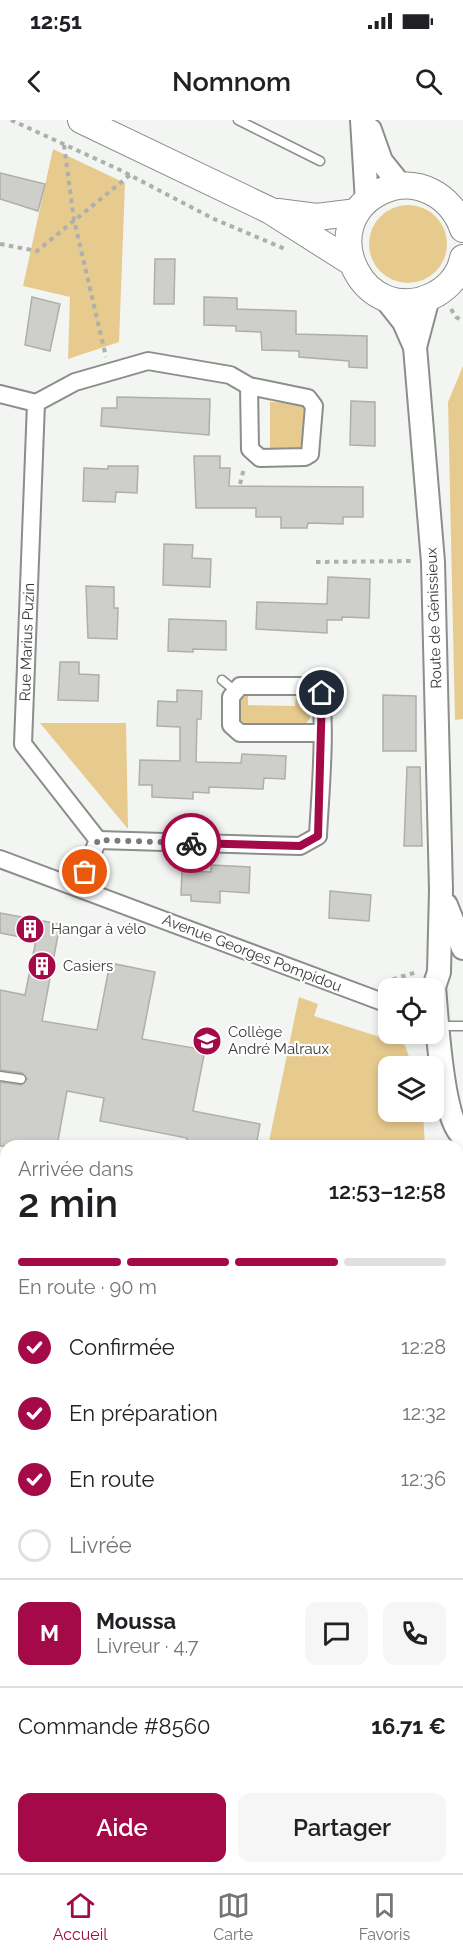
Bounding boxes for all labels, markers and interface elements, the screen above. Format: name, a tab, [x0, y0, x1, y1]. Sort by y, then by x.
text: 12:51	[30, 8, 82, 34]
icon: back	[18, 65, 51, 98]
icon: search	[412, 65, 445, 98]
text: Nomnom	[172, 66, 291, 97]
street label: Route de Génissieux	[423, 547, 445, 689]
street label: Rue Marius Puzin	[16, 582, 38, 702]
pin	[296, 667, 347, 718]
icon: home	[305, 676, 338, 709]
courier	[161, 813, 221, 873]
icon: bike	[175, 827, 208, 860]
pin	[59, 846, 110, 897]
icon: bag	[68, 855, 101, 888]
street label: Avenue Georges Pompidou	[160, 910, 344, 996]
building icon: Hangar à vélo	[14, 913, 46, 945]
place label: Hangar à vélo	[51, 920, 146, 938]
building icon: Casiers	[26, 950, 58, 982]
place label: Casiers	[63, 957, 113, 975]
map controls	[378, 978, 444, 1122]
button: locate	[378, 978, 444, 1044]
place label: Collège André Malraux	[228, 1023, 330, 1058]
school or university icon: Collège André Malraux	[191, 1025, 223, 1057]
button: layers	[378, 1056, 444, 1122]
text: Arrivée dans	[18, 1157, 133, 1181]
text: 12:53–12:58	[329, 1178, 446, 1204]
text: 2 min	[18, 1180, 118, 1226]
text: En route · 90 m	[18, 1275, 157, 1299]
icon: check	[18, 1331, 51, 1364]
text: Confirmée	[69, 1334, 175, 1360]
text: 12:28	[401, 1335, 446, 1359]
icon: check	[18, 1397, 51, 1430]
text: En préparation	[69, 1400, 218, 1426]
text: 12:32	[402, 1401, 446, 1425]
icon: check	[18, 1463, 51, 1496]
text: En route	[69, 1466, 154, 1492]
text: 12:36	[401, 1467, 446, 1491]
text: Livrée	[69, 1532, 132, 1558]
button: chat	[305, 1602, 368, 1665]
button: phone	[383, 1602, 446, 1665]
text: Moussa	[96, 1608, 176, 1634]
text: M	[40, 1620, 59, 1646]
text: Livreur · 4.7	[96, 1634, 198, 1658]
text: Commande #8560	[18, 1713, 210, 1739]
text: 16.71 €	[371, 1713, 446, 1739]
button: Aide	[18, 1793, 226, 1862]
button: Partager	[238, 1793, 446, 1862]
tab: Accueil	[53, 1889, 108, 1944]
tab: Carte	[213, 1889, 253, 1944]
tab: Favoris	[359, 1889, 410, 1944]

